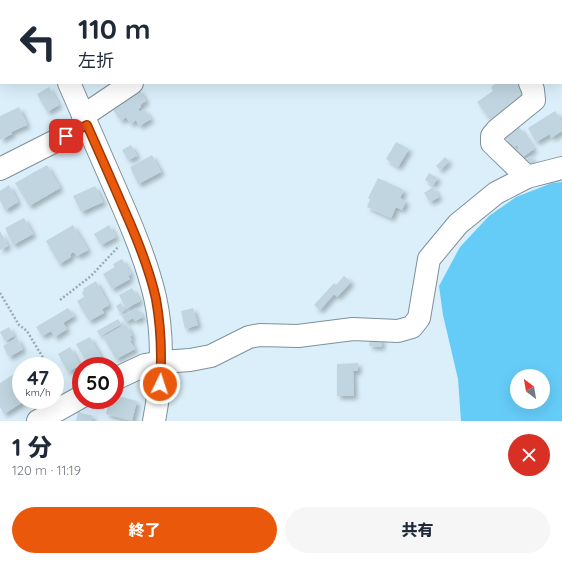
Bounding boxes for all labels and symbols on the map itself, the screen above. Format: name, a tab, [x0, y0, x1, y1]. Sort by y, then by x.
pin	[49, 119, 83, 153]
speed limit sign: 50	[72, 357, 124, 409]
position arrow	[139, 363, 181, 405]
north arrow	[510, 369, 550, 409]

